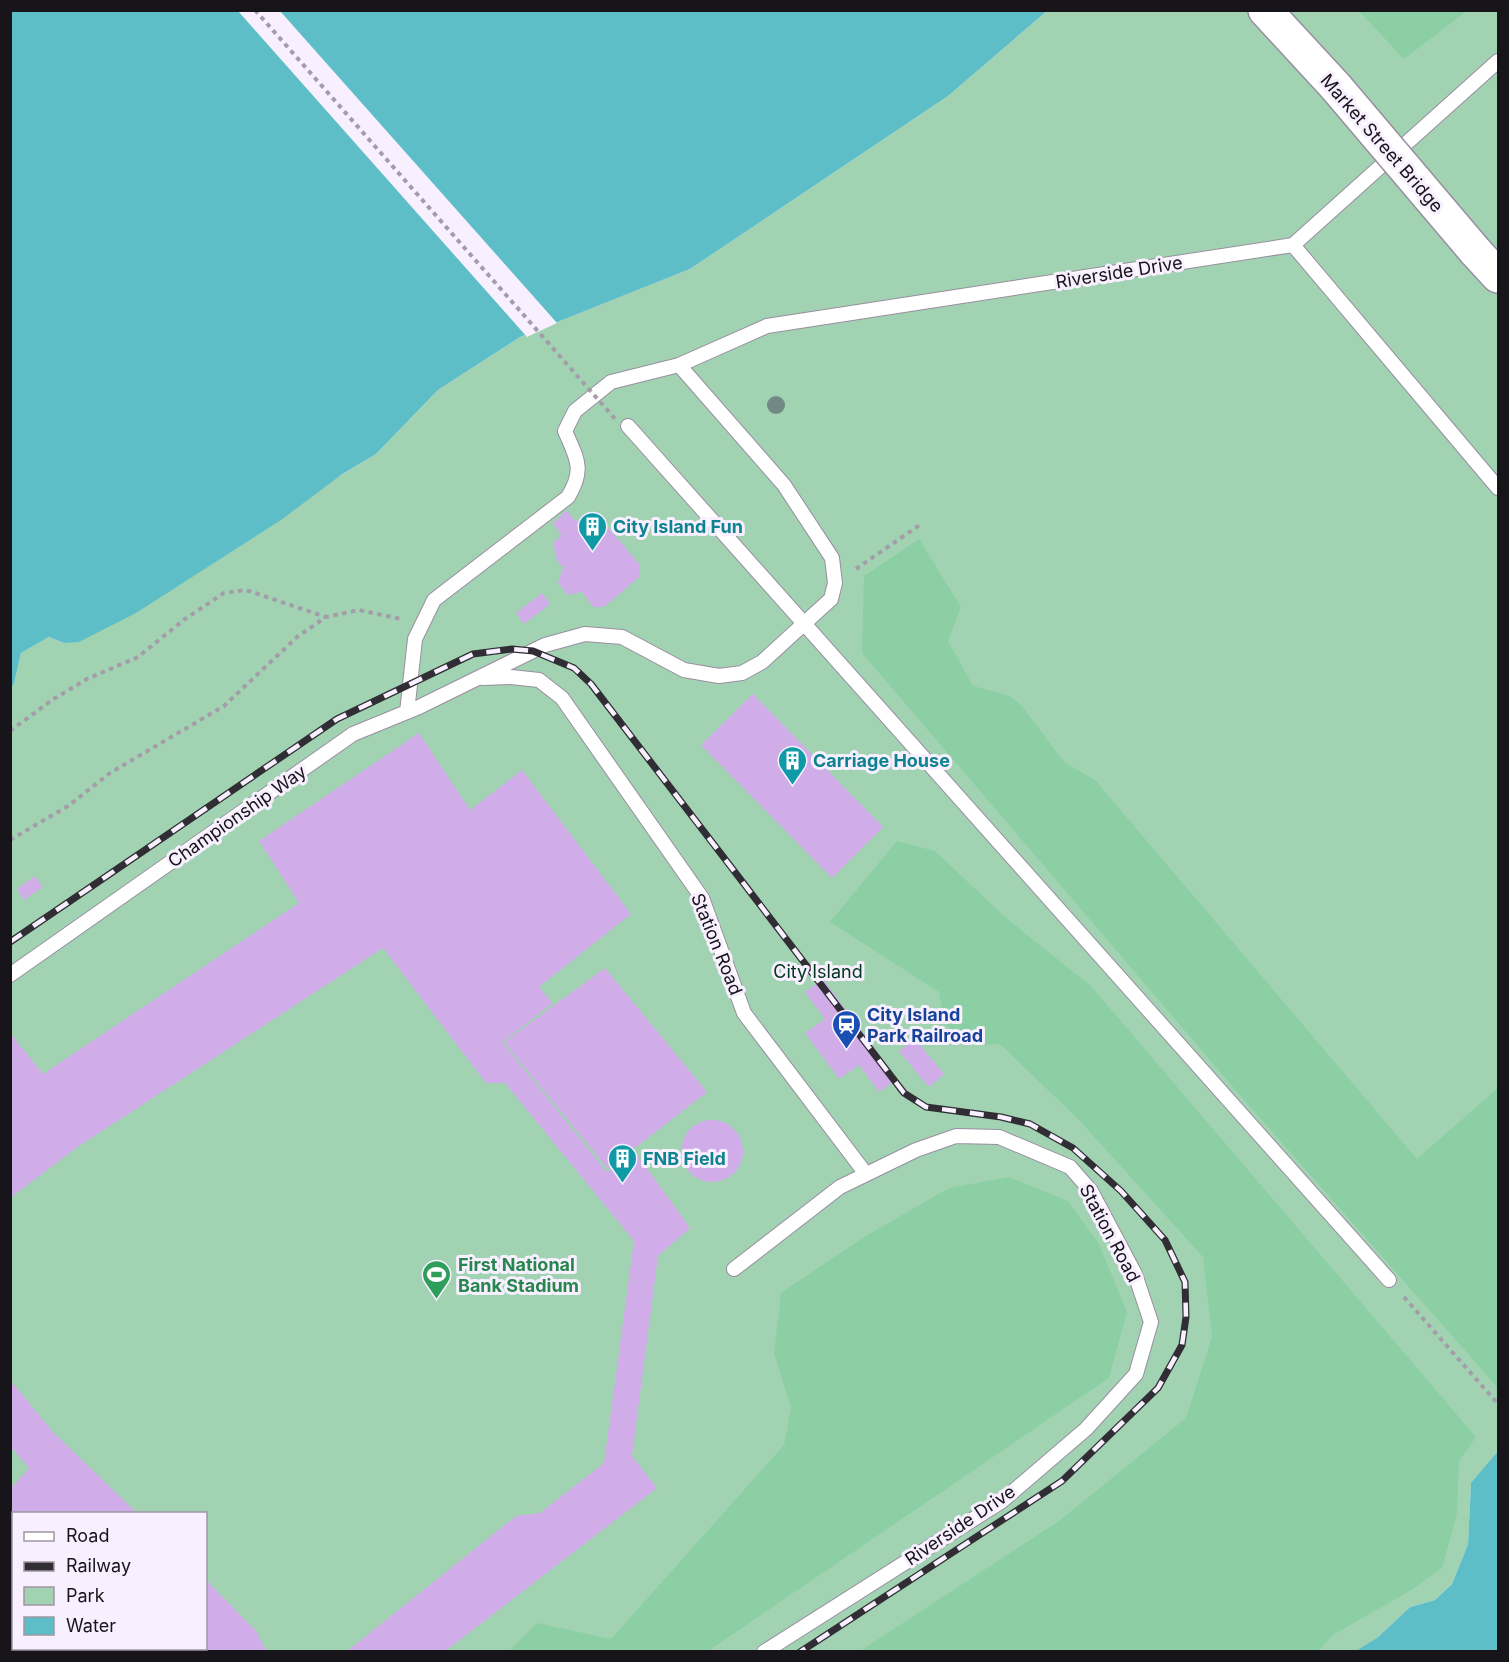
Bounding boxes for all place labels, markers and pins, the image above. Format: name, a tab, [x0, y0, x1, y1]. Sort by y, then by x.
building icon: City Island Fun	[576, 510, 608, 552]
place label: City Island Fun	[613, 516, 743, 537]
building icon: Carriage House	[776, 744, 808, 786]
place label: Carriage House	[813, 750, 950, 771]
place label: City Island Park Railroad	[867, 1004, 983, 1046]
station icon: City Island Park Railroad	[830, 1008, 862, 1050]
building icon: FNB Field	[606, 1142, 638, 1184]
place label: FNB Field	[643, 1148, 726, 1169]
place label: First National Bank Stadium	[458, 1254, 579, 1296]
sports icon: First National Bank Stadium	[421, 1258, 453, 1300]

